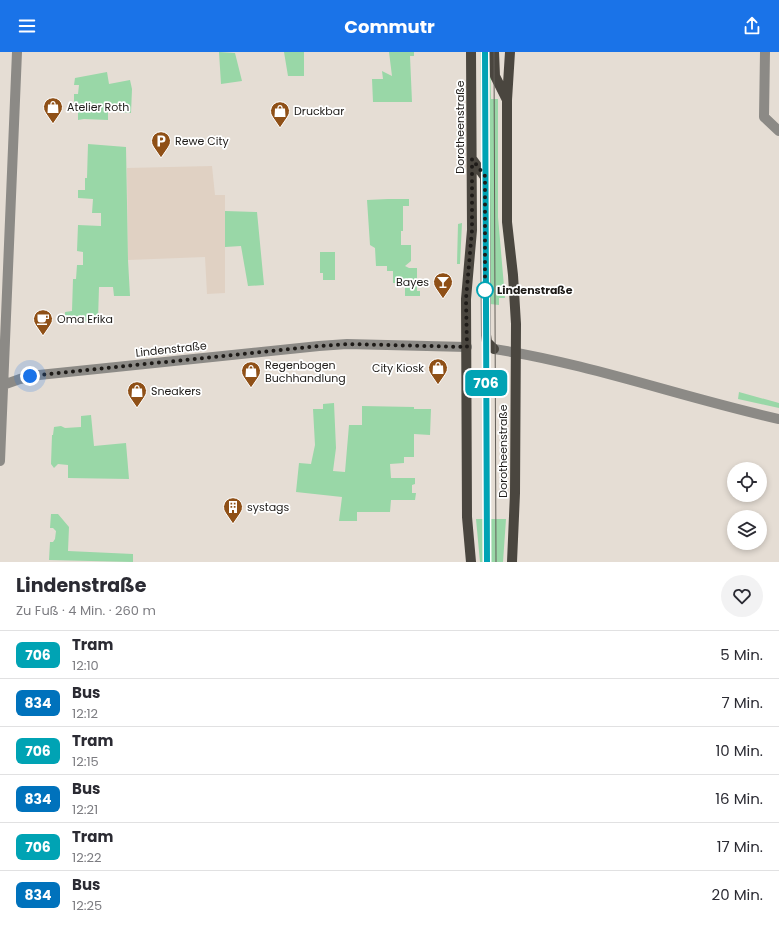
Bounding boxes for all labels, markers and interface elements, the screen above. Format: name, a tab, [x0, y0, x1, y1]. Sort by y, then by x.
text: Commutr	[344, 14, 435, 39]
icon: menu	[16, 15, 38, 37]
icon: share	[741, 15, 763, 37]
street label: Dorotheenstraße	[452, 80, 468, 174]
shop icon: Atelier Roth	[42, 96, 64, 124]
place label: Atelier Roth	[67, 99, 129, 115]
shop icon: Druckbar	[269, 100, 291, 128]
place label: Druckbar	[294, 103, 344, 119]
parking icon: Rewe City	[150, 130, 172, 158]
place label: Rewe City	[175, 133, 229, 149]
bar icon: Bayes	[432, 271, 454, 299]
place label: Bayes	[396, 274, 429, 290]
marker: Lindenstraße	[476, 281, 494, 299]
place label: Lindenstraße	[497, 282, 573, 298]
cafe icon: Oma Erika	[32, 308, 54, 336]
place label: Oma Erika	[57, 311, 113, 327]
street label: Lindenstraße	[135, 337, 208, 361]
place label: Regenbogen Buchhandlung	[265, 357, 346, 386]
shop icon: City Kiosk	[427, 357, 449, 385]
shop icon: Regenbogen Buchhandlung	[240, 360, 262, 388]
place label: City Kiosk	[372, 360, 424, 376]
your location	[20, 366, 40, 386]
line badge: 706	[463, 370, 509, 396]
text: 706	[473, 373, 499, 393]
shop icon: Sneakers	[126, 380, 148, 408]
place label: Sneakers	[151, 383, 201, 399]
street label: Dorotheenstraße	[495, 404, 511, 498]
map controls	[727, 462, 767, 550]
button: locate	[727, 462, 767, 502]
building icon: systags	[222, 496, 244, 524]
place label: systags	[247, 499, 290, 515]
button: layers	[727, 510, 767, 550]
text: Lindenstraße	[16, 572, 146, 599]
button: heart	[721, 575, 763, 617]
text: Zu Fuß · 4 Min. · 260 m	[16, 601, 156, 620]
text: Tram	[72, 634, 113, 655]
text: 5 Min.	[720, 644, 763, 665]
text: 706	[25, 645, 51, 665]
text: 12:10	[72, 656, 99, 675]
text: Bus	[72, 682, 100, 703]
text: 7 Min.	[721, 692, 763, 713]
text: 834	[24, 693, 52, 713]
text: 12:12	[72, 704, 98, 723]
text: Tram	[72, 730, 113, 751]
text: 10 Min.	[715, 740, 763, 761]
text: 706	[25, 741, 51, 761]
text: 12:15	[72, 752, 99, 771]
text: Bus	[72, 778, 100, 799]
text: 16 Min.	[715, 788, 763, 809]
text: 834	[24, 789, 52, 809]
text: 12:21	[72, 800, 98, 819]
text: Tram	[72, 826, 113, 847]
text: 17 Min.	[717, 836, 763, 857]
text: 706	[25, 837, 51, 857]
text: 12:22	[72, 848, 101, 867]
text: Bus	[72, 874, 100, 895]
text: 20 Min.	[712, 884, 763, 905]
text: 834	[24, 885, 52, 905]
text: 12:25	[72, 896, 102, 915]

